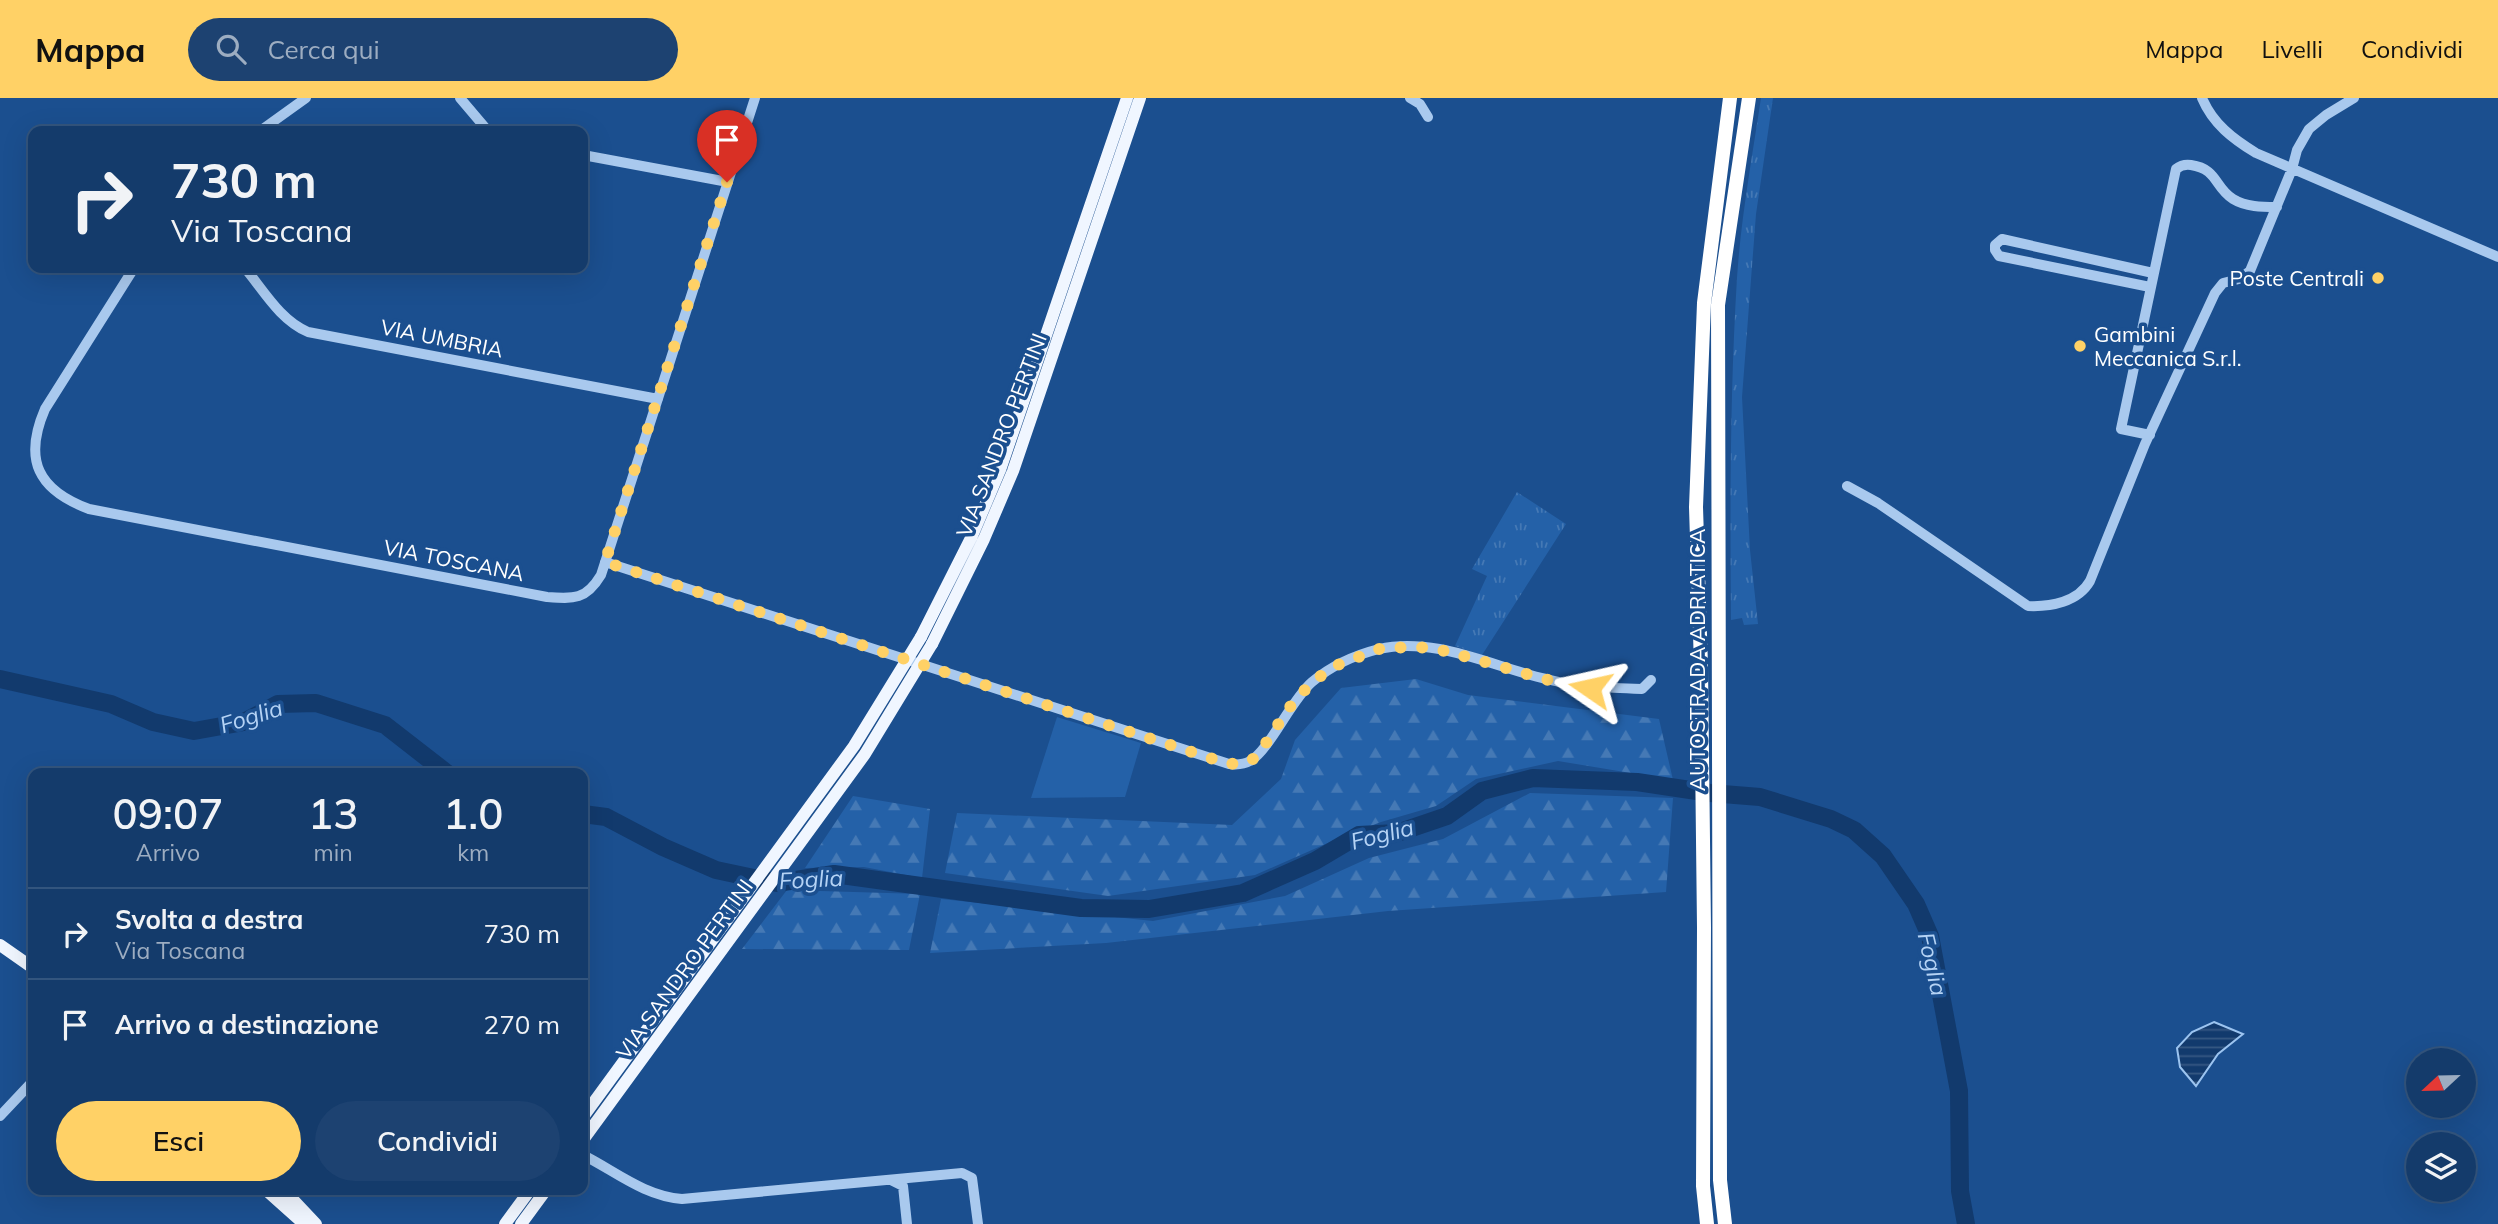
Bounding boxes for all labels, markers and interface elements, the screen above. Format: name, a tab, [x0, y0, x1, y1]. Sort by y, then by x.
search box	[188, 18, 678, 81]
text: Mappa	[35, 29, 146, 70]
icon: search	[212, 30, 250, 68]
text: Cerca qui	[268, 33, 380, 66]
text: Mappa	[2145, 34, 2223, 64]
text: Livelli	[2261, 34, 2323, 64]
text: Condividi	[2361, 34, 2463, 64]
pin	[697, 110, 757, 182]
icon: arrive	[708, 121, 746, 159]
text: 730 m	[171, 149, 317, 210]
icon: right	[56, 154, 147, 245]
text: Via Toscana	[171, 210, 352, 250]
place label: Poste Centrali	[2230, 265, 2364, 291]
marker: Poste Centrali	[2370, 270, 2386, 286]
street label: VIA UMBRIA	[379, 313, 506, 363]
place label: Gambini Meccanica S.r.l.	[2094, 321, 2242, 371]
street label: VIA SANDRO PERTINI	[950, 329, 1052, 541]
marker: Gambini Meccanica S.r.l.	[2072, 338, 2088, 354]
street label: AUTOSTRADA ADRIATICA	[1684, 528, 1710, 791]
street label: VIA TOSCANA	[382, 534, 527, 586]
position arrow	[1553, 651, 1627, 725]
water label: Foglia	[216, 693, 286, 739]
text: 09:07	[113, 787, 223, 840]
text: 13	[308, 787, 358, 840]
text: 1.0	[443, 787, 503, 840]
water label: Foglia	[1347, 812, 1417, 856]
text: Arrivo	[136, 838, 200, 867]
text: min	[314, 838, 353, 867]
text: km	[457, 838, 489, 867]
water label: Foglia	[778, 863, 844, 895]
street label: VIA SANDRO PERTINI	[610, 874, 758, 1064]
text: Svolta a destra	[115, 903, 303, 936]
icon: right	[56, 915, 94, 953]
text: 730 m	[484, 917, 560, 950]
water label: Foglia	[1912, 929, 1954, 999]
text: Via Toscana	[115, 936, 245, 965]
icon: arrive	[56, 1006, 94, 1044]
text: Arrivo a destinazione	[115, 1008, 379, 1041]
text: 270 m	[484, 1008, 560, 1041]
north arrow	[2406, 1048, 2476, 1118]
map controls	[2406, 1048, 2476, 1202]
button: Esci	[56, 1101, 301, 1181]
button: Condividi	[315, 1101, 560, 1181]
button: layers	[2406, 1132, 2476, 1202]

